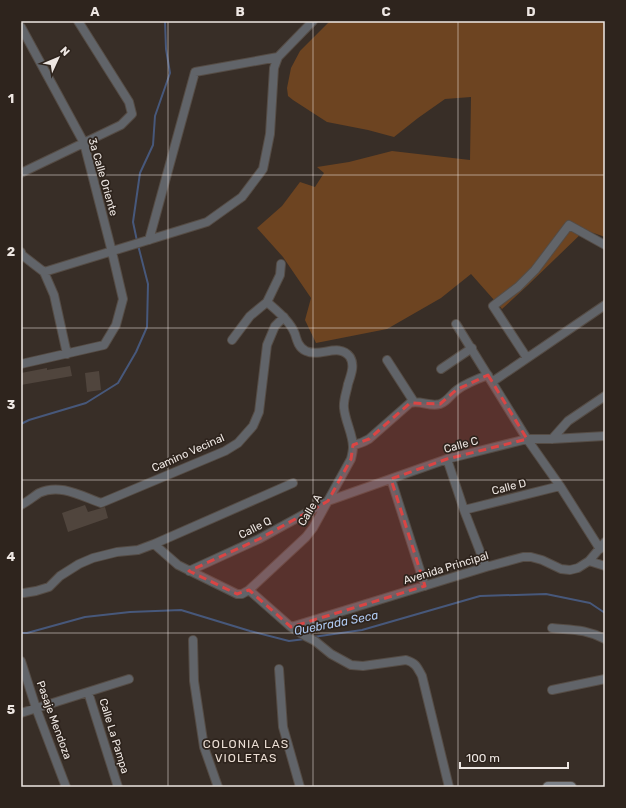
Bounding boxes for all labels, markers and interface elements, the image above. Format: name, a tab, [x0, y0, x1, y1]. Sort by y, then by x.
text: A	[90, 4, 100, 19]
text: B	[235, 4, 245, 19]
text: C	[381, 4, 391, 19]
text: D	[526, 4, 536, 19]
north arrow	[38, 38, 78, 78]
text: N	[57, 44, 72, 59]
text: 1	[8, 91, 14, 106]
street label: 3a Calle Oriente	[86, 137, 120, 217]
text: 2	[7, 244, 15, 259]
text: 3	[7, 397, 16, 412]
street label: Camino Vecinal	[150, 431, 226, 475]
street label: Calle C	[442, 434, 480, 456]
street label: Calle D	[490, 476, 528, 498]
street label: Calle A	[295, 491, 325, 528]
street label: Calle Q	[236, 514, 274, 542]
text: 4	[7, 549, 16, 564]
street label: Avenida Principal	[402, 549, 490, 587]
water label: Quebrada Seca	[293, 608, 379, 638]
street label: Pasaje Mendoza	[34, 679, 74, 761]
street label: Calle La Pampa	[96, 697, 132, 775]
text: 5	[7, 702, 15, 717]
district label: COLONIA LAS VIOLETAS	[203, 737, 289, 765]
scale bar	[460, 744, 568, 770]
text: 100 m	[466, 751, 500, 765]

